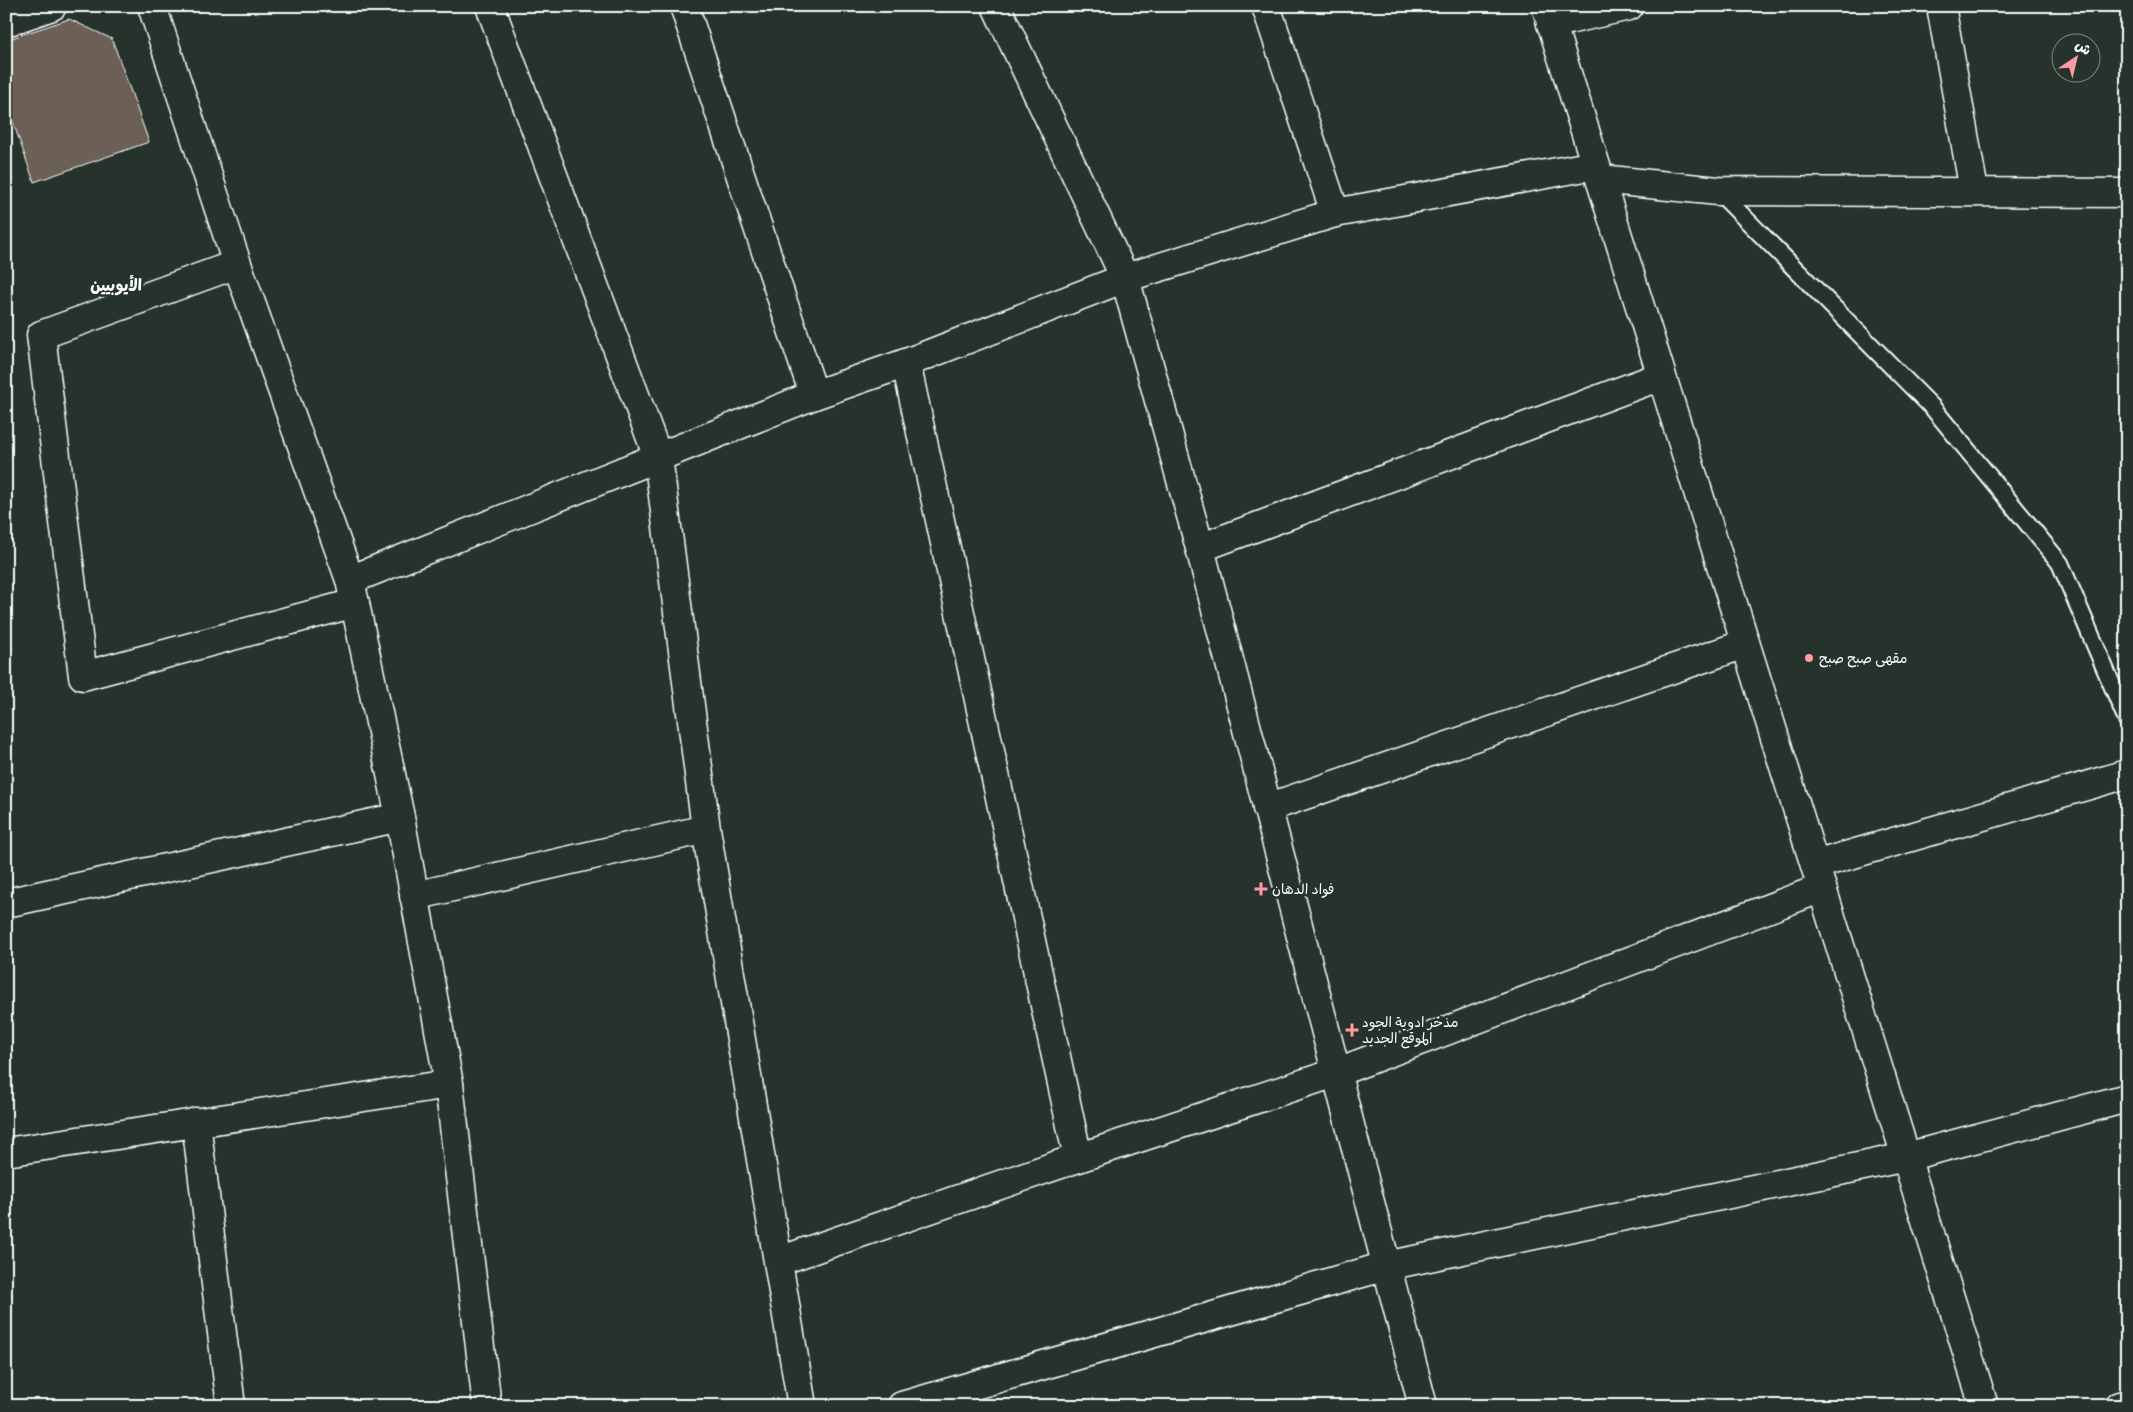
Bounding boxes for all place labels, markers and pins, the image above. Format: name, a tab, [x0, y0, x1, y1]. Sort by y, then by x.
marker: مقهى صبح صبح	[1803, 652, 1815, 664]
place label: مقهى صبح صبح	[1819, 652, 1907, 669]
marker: فواد الدهان	[1254, 882, 1268, 896]
place label: فواد الدهان	[1272, 883, 1334, 900]
place label: مذخر ادوية الجود الموقع الجديد	[1362, 1016, 1458, 1049]
marker: مذخر ادوية الجود الموقع الجديد	[1346, 1024, 1358, 1036]

